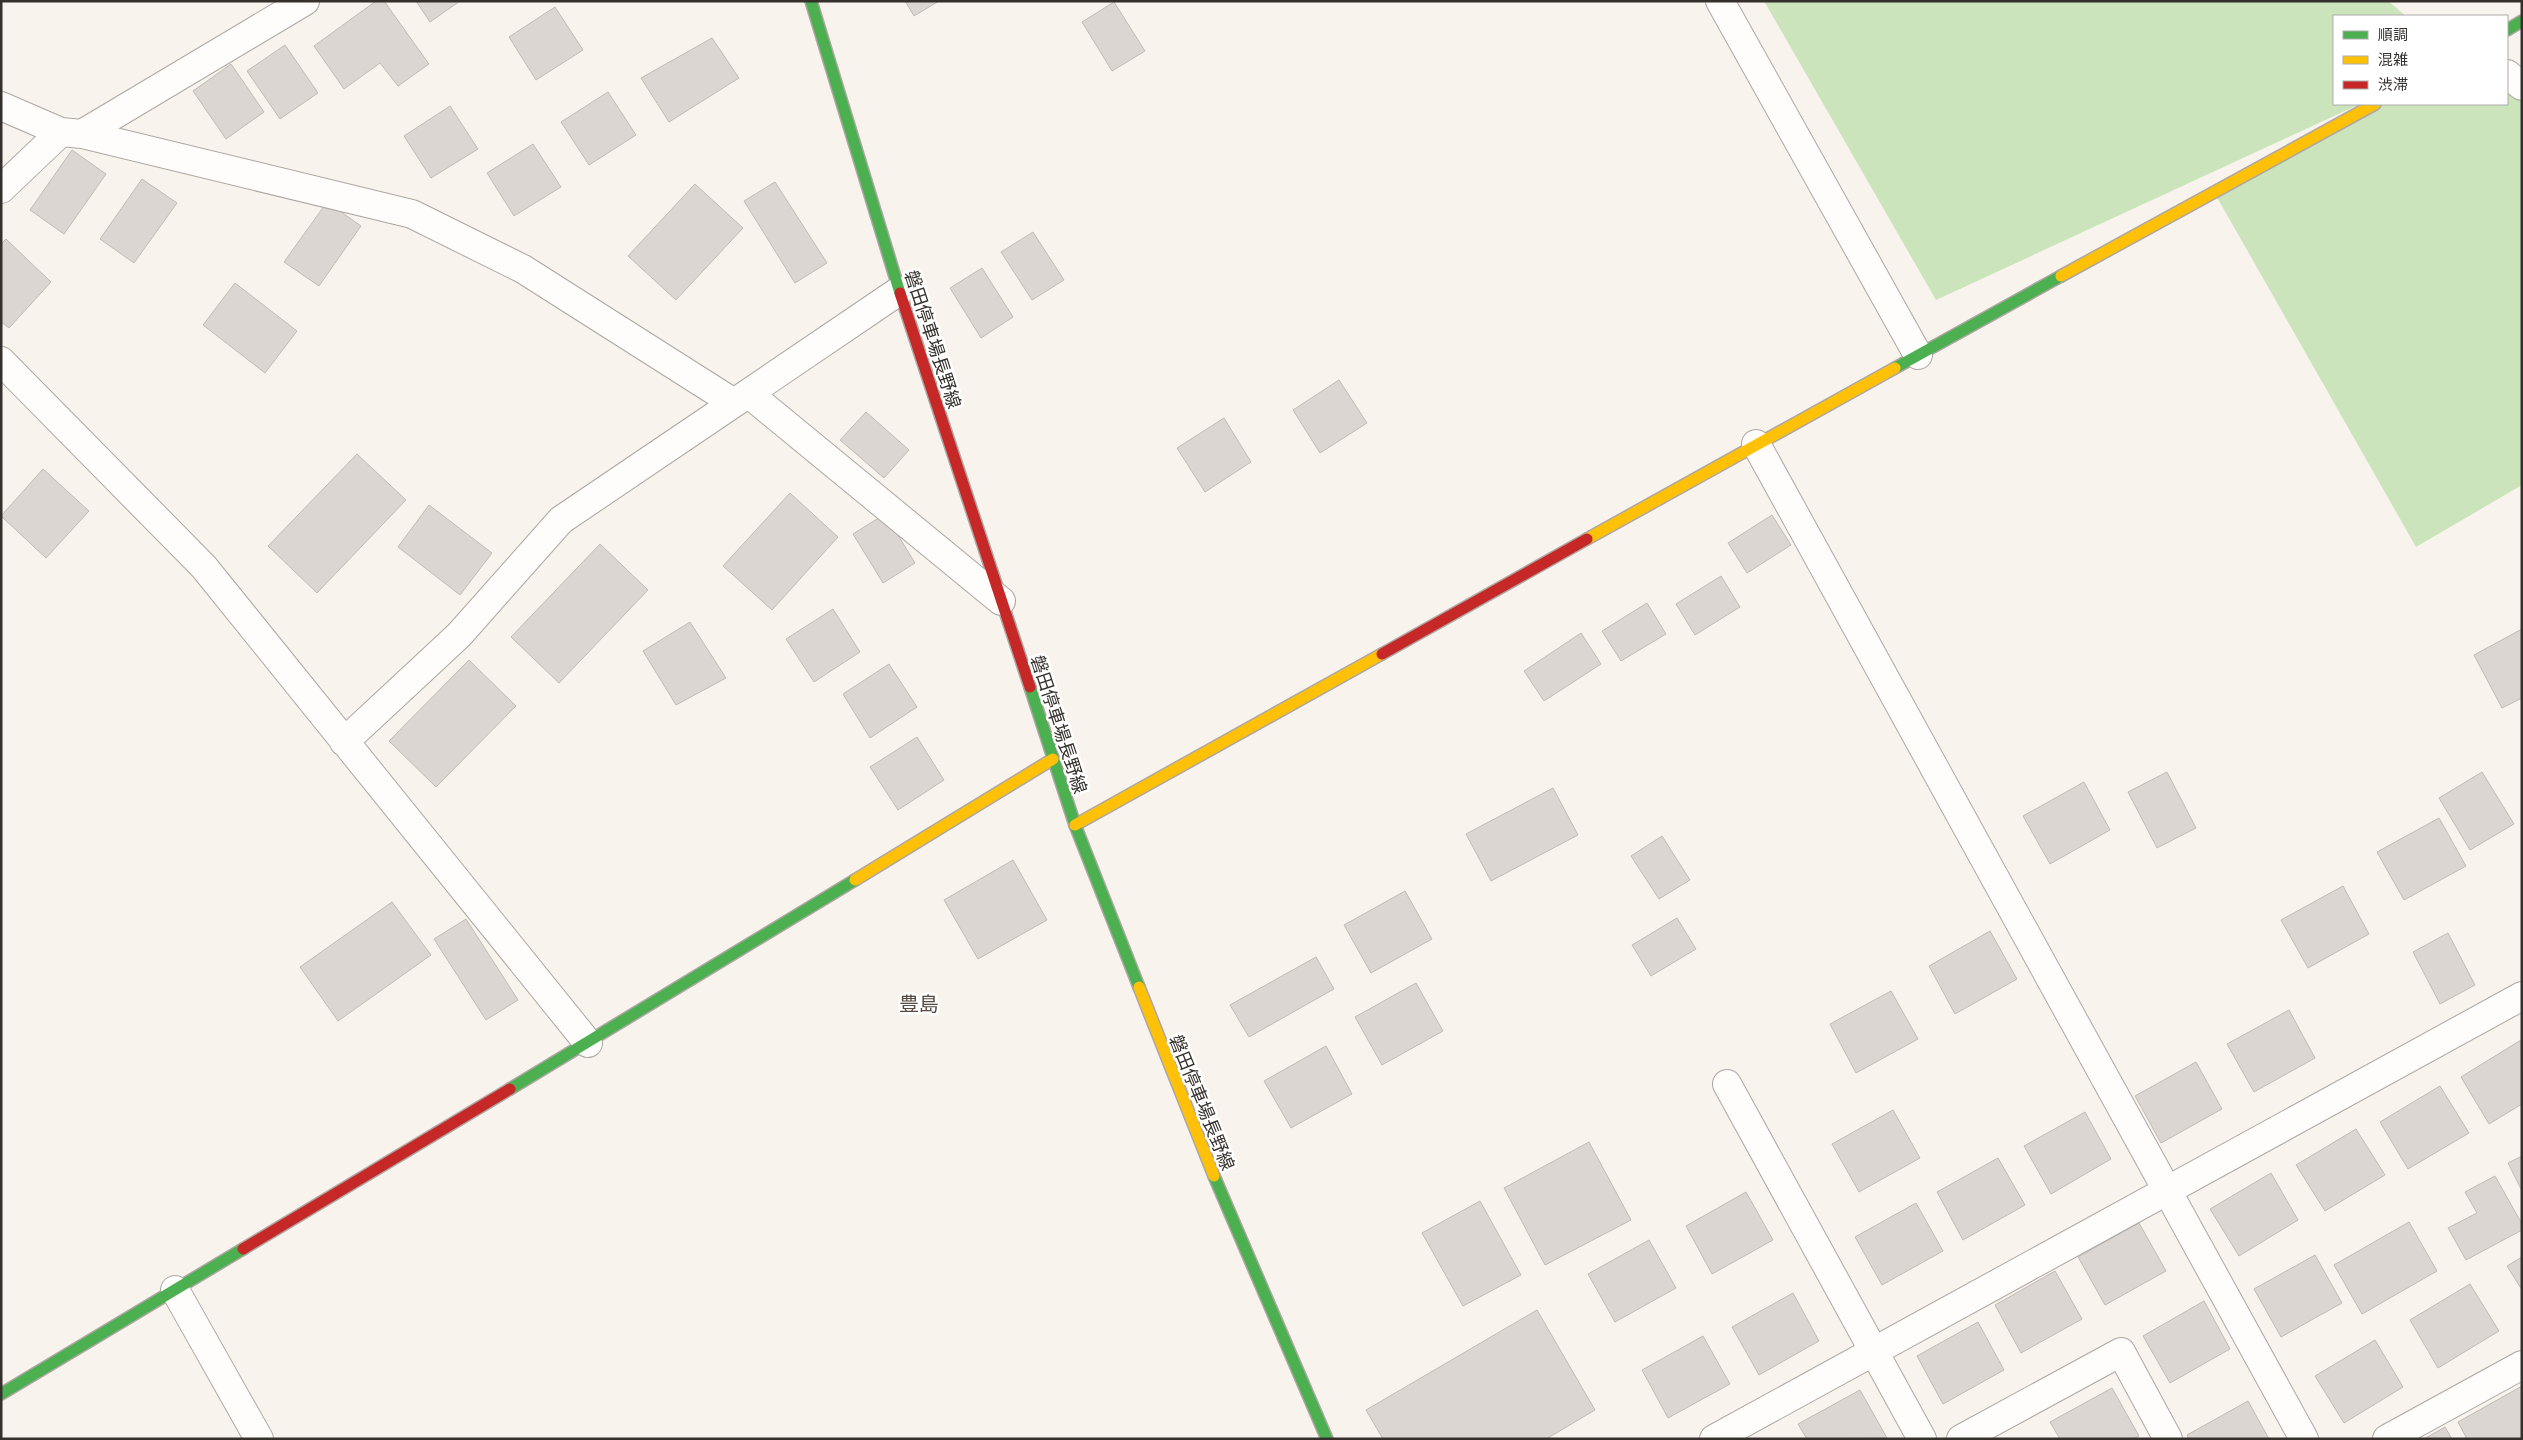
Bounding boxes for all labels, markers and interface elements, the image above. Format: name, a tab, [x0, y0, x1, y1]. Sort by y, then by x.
legend	[2333, 15, 2508, 105]
text: 順調	[2378, 22, 2408, 45]
text: 混雑	[2378, 47, 2408, 70]
text: 渋滞	[2378, 72, 2408, 95]
street label: 磐田停車場長野線	[899, 266, 969, 412]
street label: 磐田停車場長野線	[1025, 651, 1095, 797]
district label: 豊島	[899, 987, 939, 1017]
street label: 磐田停車場長野線	[1164, 1030, 1242, 1174]

